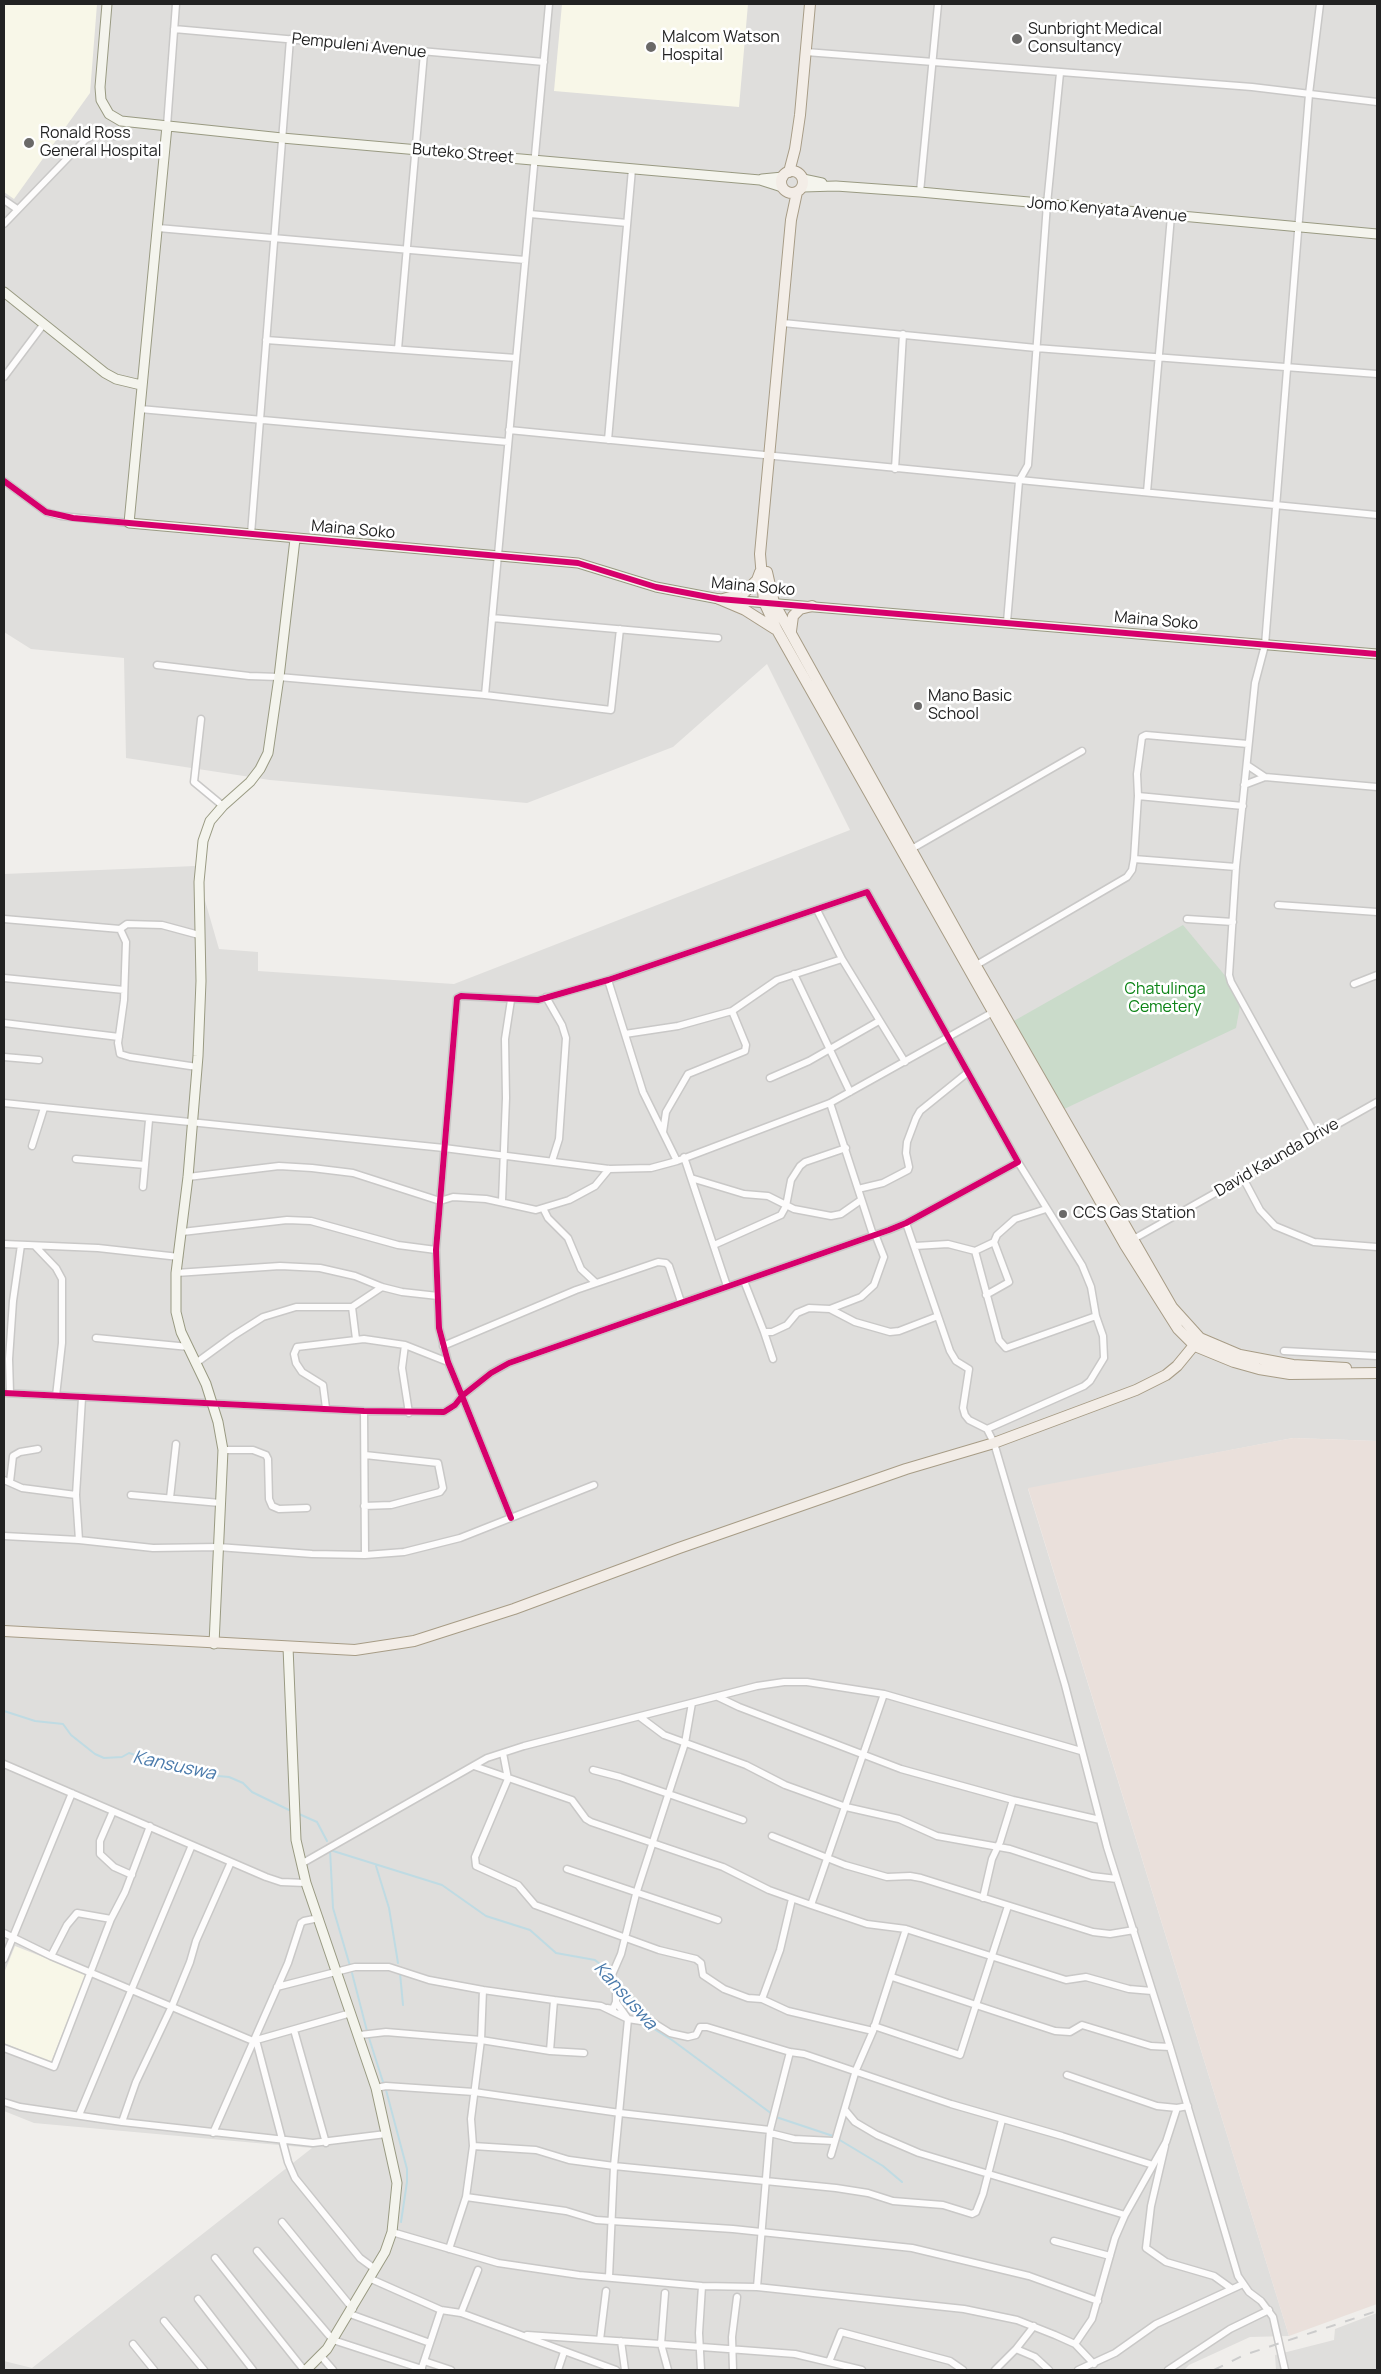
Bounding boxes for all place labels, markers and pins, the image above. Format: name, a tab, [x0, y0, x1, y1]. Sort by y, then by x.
place label: Sunbright Medical Consultancy	[1028, 20, 1162, 58]
place label: Malcom Watson Hospital	[662, 28, 780, 66]
marker: Sunbright Medical Consultancy	[1010, 32, 1024, 46]
marker: Malcom Watson Hospital	[644, 40, 658, 54]
place label: Ronald Ross General Hospital	[40, 124, 161, 162]
marker: Ronald Ross General Hospital	[22, 136, 36, 150]
place label: Mano Basic School	[928, 687, 1012, 725]
marker: Mano Basic School	[912, 700, 924, 712]
place label: CCS Gas Station	[1073, 1204, 1195, 1224]
marker: CCS Gas Station	[1057, 1208, 1069, 1220]

